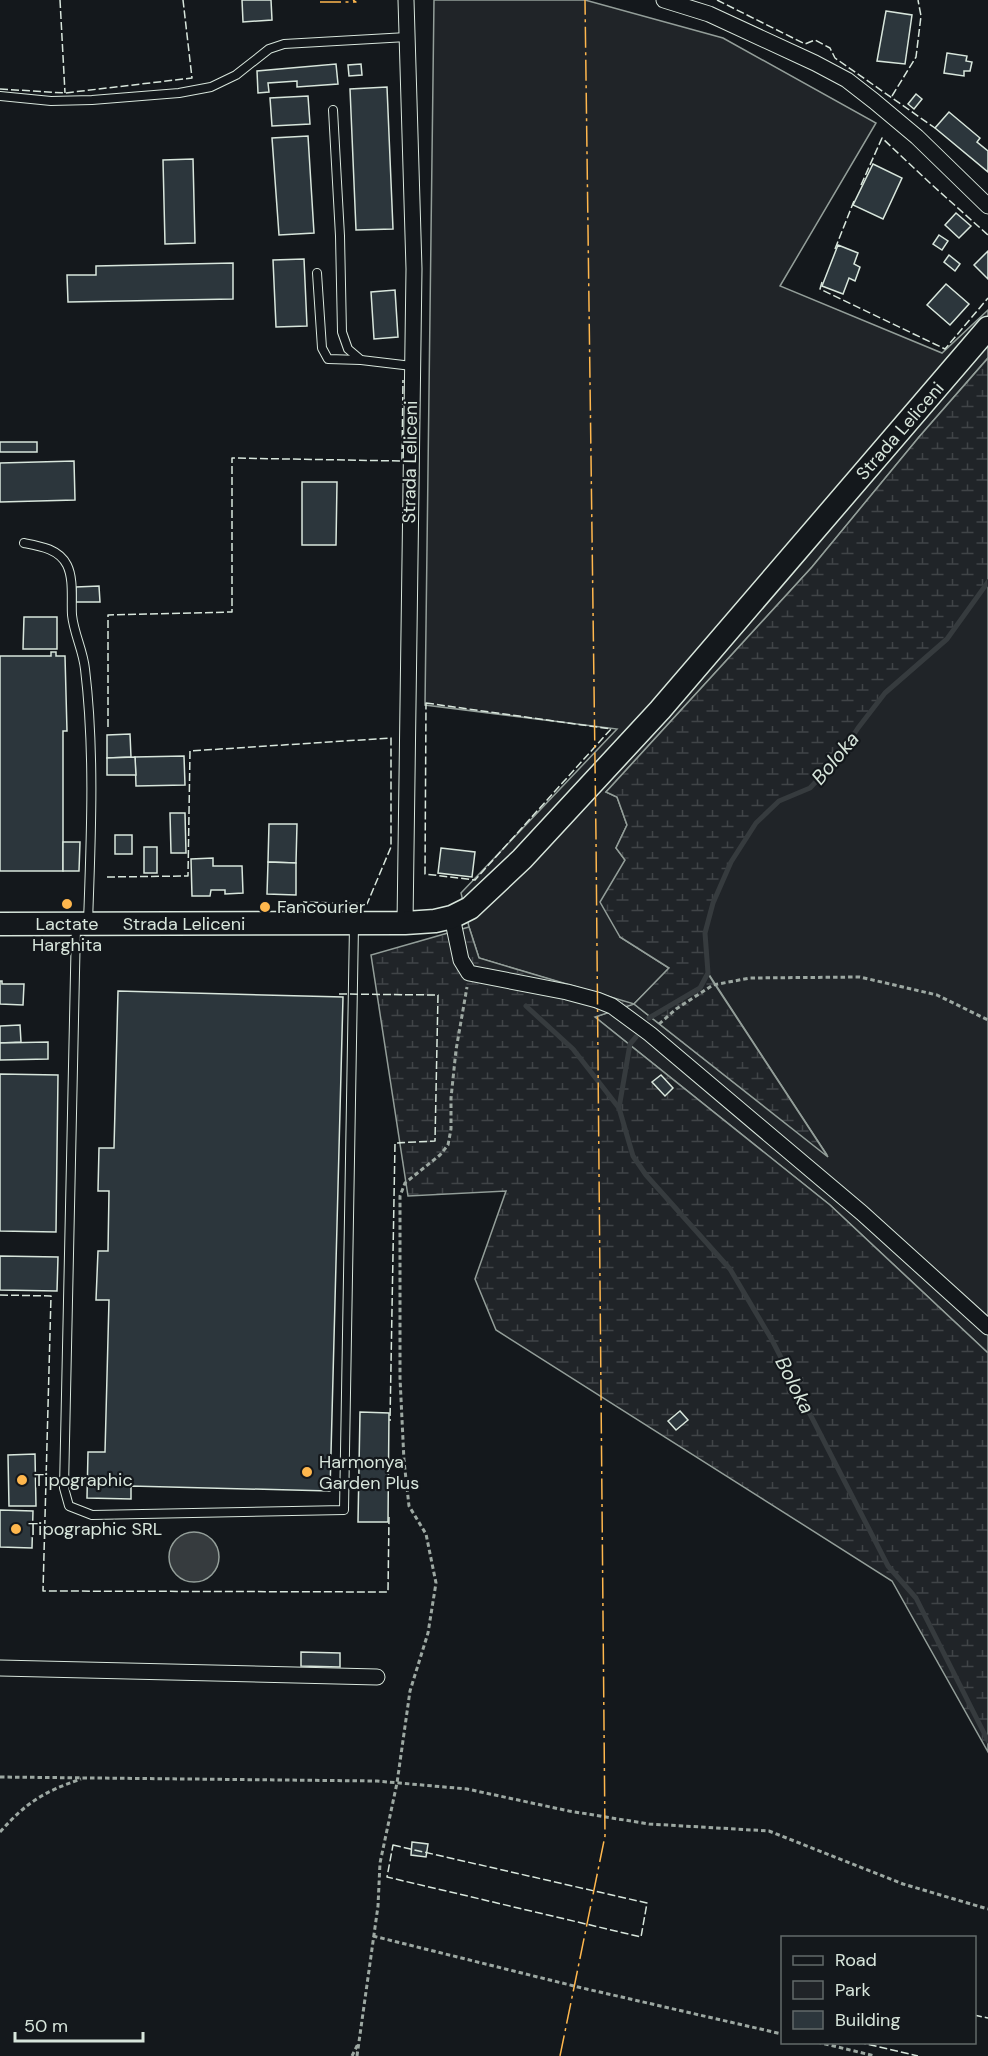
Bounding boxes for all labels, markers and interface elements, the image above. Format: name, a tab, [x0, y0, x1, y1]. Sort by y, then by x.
street label: Strada Leliceni	[851, 377, 949, 485]
street label: Strada Leliceni	[397, 400, 423, 524]
water label: Boloka	[805, 726, 865, 790]
place label: Fancourier	[277, 895, 366, 919]
marker: Lactate Harghita	[60, 897, 74, 911]
marker: Fancourier	[258, 900, 272, 914]
place label: Lactate Harghita	[32, 912, 102, 957]
street label: Strada Leliceni	[123, 912, 245, 936]
water label: Boloka	[770, 1352, 820, 1418]
place label: Harmonya Garden Plus	[319, 1450, 419, 1495]
marker: Harmonya Garden Plus	[300, 1465, 314, 1479]
place label: Tipographic	[34, 1468, 133, 1492]
marker: Tipographic	[15, 1473, 29, 1487]
place label: Tipographic SRL	[28, 1517, 162, 1541]
marker: Tipographic SRL	[9, 1522, 23, 1536]
legend	[781, 1936, 976, 2044]
text: Road	[835, 1948, 877, 1972]
text: Park	[835, 1978, 871, 2002]
scale bar	[15, 2005, 142, 2043]
text: Building	[835, 2008, 900, 2032]
text: 50 m	[24, 2014, 68, 2038]

